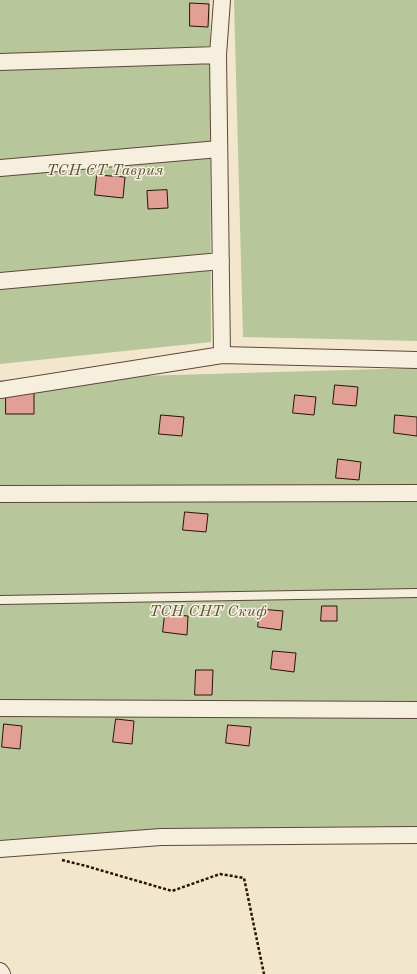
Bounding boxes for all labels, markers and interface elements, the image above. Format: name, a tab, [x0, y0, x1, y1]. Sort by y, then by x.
park label: ТСН СТ Таврия	[46, 161, 164, 181]
park label: ТСН СНТ Скиф	[149, 602, 267, 622]

